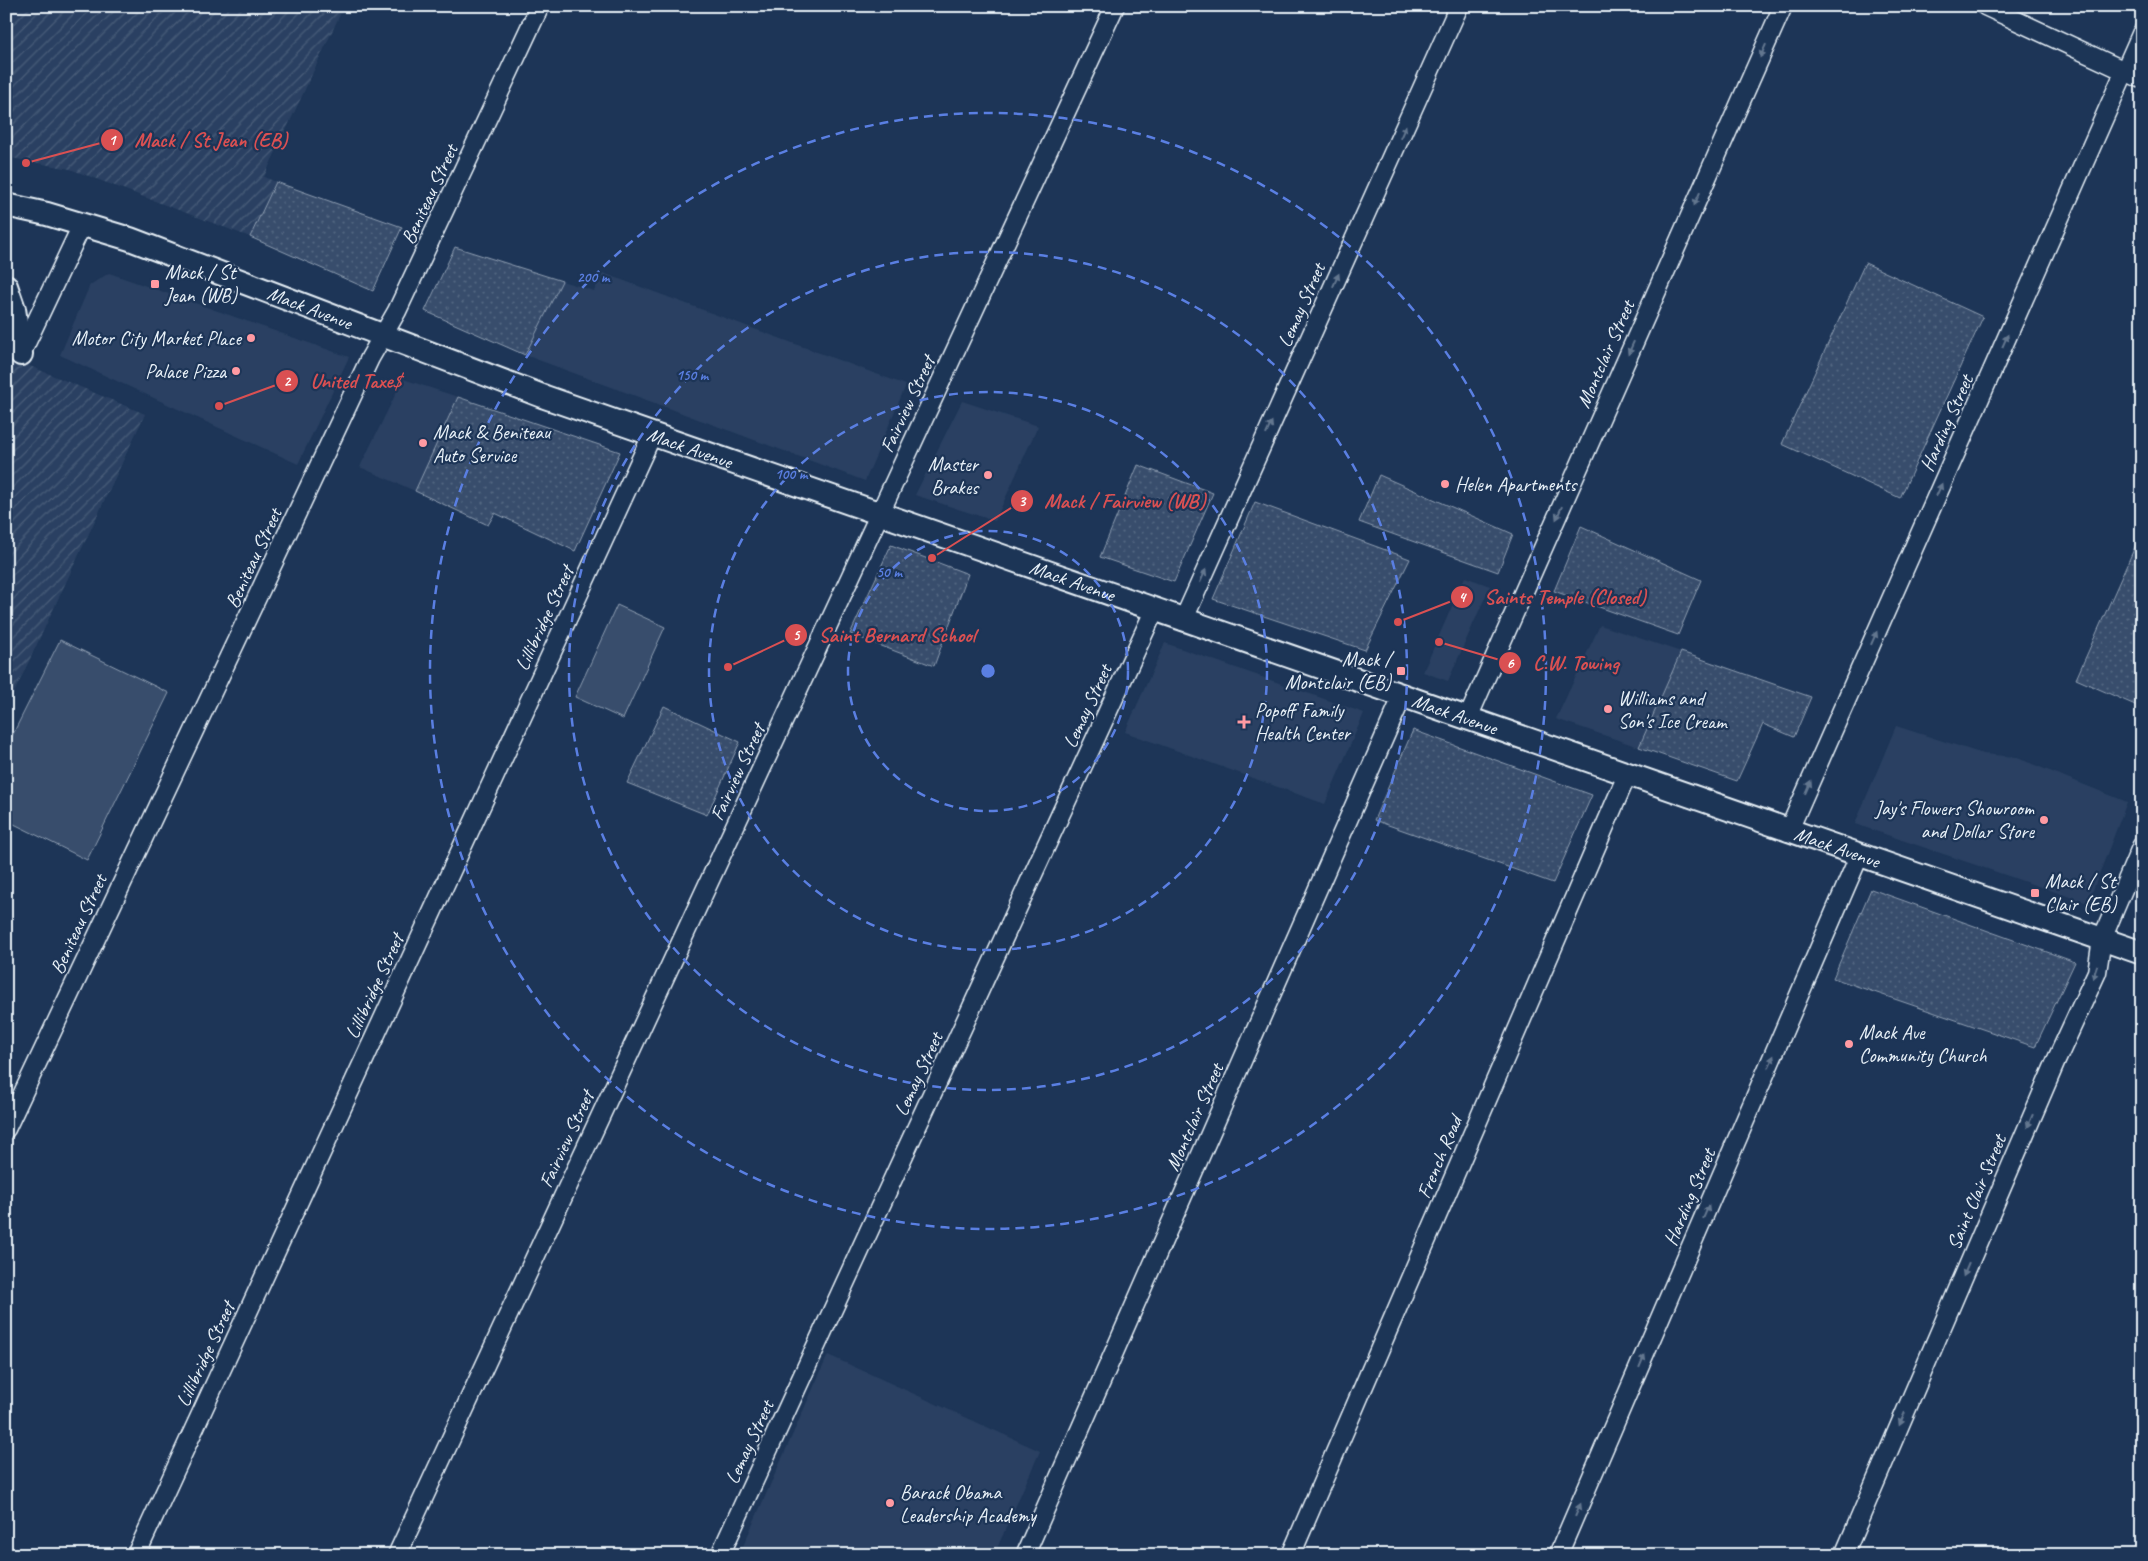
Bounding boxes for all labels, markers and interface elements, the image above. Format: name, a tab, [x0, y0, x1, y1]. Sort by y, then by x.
one-way arrow	[1759, 44, 1767, 58]
callout: Mack / St Jean (EB)	[99, 122, 297, 158]
one-way arrow	[1399, 125, 1407, 139]
text: Mack / St Jean (EB)	[134, 127, 290, 153]
text: 1	[109, 131, 118, 150]
street label: Beniteau Street	[396, 138, 464, 248]
one-way arrow	[1693, 192, 1701, 206]
street label: Lemay Street	[1272, 257, 1332, 351]
place label: Mack / St Jean (WB)	[164, 260, 239, 308]
text: 200 m	[577, 268, 611, 287]
one-way arrow	[1332, 273, 1340, 287]
marker: Mack / St Jean (WB)	[149, 278, 161, 290]
street label: Mack Avenue	[264, 280, 357, 336]
street label: Montclair Street	[1571, 294, 1641, 412]
place label: Motor City Market Place	[72, 326, 242, 351]
marker: Motor City Market Place	[245, 332, 257, 344]
one-way arrow	[2002, 334, 2010, 348]
one-way arrow	[1627, 341, 1635, 355]
street label: Fairview Street	[874, 349, 942, 457]
place label: Palace Pizza	[145, 359, 228, 384]
callout: United Taxe$	[275, 363, 412, 399]
marker: Palace Pizza	[230, 365, 242, 377]
text: 150 m	[676, 366, 710, 385]
text: United Taxe$	[310, 368, 405, 394]
street label: Harding Street	[1914, 369, 1980, 475]
text: 2	[284, 372, 292, 391]
place label: Mack & Beniteau Auto Service	[433, 420, 552, 468]
one-way arrow	[1266, 421, 1274, 435]
street label: Mack Avenue	[644, 422, 737, 475]
marker: Mack & Beniteau Auto Service	[417, 437, 429, 449]
place label: Master Brakes	[928, 452, 980, 500]
text: 100 m	[775, 465, 809, 484]
marker: Master Brakes	[982, 469, 994, 481]
place label: Helen Apartments	[1455, 472, 1579, 497]
marker: Helen Apartments	[1439, 478, 1451, 490]
callout: Mack / Fairview (WB)	[1009, 483, 1216, 519]
one-way arrow	[1936, 483, 1944, 497]
text: Mack / Fairview (WB)	[1044, 488, 1208, 514]
text: 3	[1019, 492, 1027, 511]
street label: Beniteau Street	[220, 502, 288, 612]
one-way arrow	[1554, 506, 1562, 520]
street label: Mack Avenue	[1026, 555, 1119, 608]
street label: Lillibridge Street	[509, 559, 581, 674]
text: 50 m	[876, 563, 903, 582]
one-way arrow	[1199, 569, 1207, 583]
callout: Saints Temple (Closed)	[1449, 579, 1655, 615]
text: Saints Temple (Closed)	[1484, 584, 1648, 610]
text: 4	[1459, 588, 1468, 607]
callout: Saint Bernard School	[784, 617, 985, 653]
text: Saint Bernard School	[818, 622, 980, 648]
text: 5	[793, 626, 801, 645]
one-way arrow	[1870, 631, 1878, 645]
callout: C.W. Towing	[1498, 645, 1629, 681]
place label: Mack / Montclair (EB)	[1285, 647, 1395, 695]
text: C.W. Towing	[1533, 650, 1621, 676]
text: 6	[1506, 654, 1514, 673]
street label: Lemay Street	[1057, 658, 1119, 752]
centre of rings	[979, 662, 997, 680]
marker: Mack / Montclair (EB)	[1395, 665, 1407, 677]
place label: Williams and Son's Ice Cream	[1618, 686, 1728, 734]
street label: Mack Avenue	[1409, 688, 1502, 741]
place label: Popoff Family Health Center	[1255, 698, 1352, 746]
marker: Williams and Son's Ice Cream	[1602, 703, 1614, 715]
marker: Popoff Family Health Center	[1237, 715, 1251, 729]
street label: Fairview Street	[704, 717, 772, 825]
one-way arrow	[1804, 780, 1812, 794]
place label: Jay's Flowers Showroom and Dollar Store	[1874, 796, 2035, 844]
marker: Jay's Flowers Showroom and Dollar Store	[2038, 814, 2050, 826]
street label: Mack Avenue	[1791, 821, 1884, 874]
street label: Beniteau Street	[45, 868, 113, 978]
place label: Mack / St Clair (EB)	[2045, 869, 2118, 917]
marker: Mack / St Clair (EB)	[2029, 887, 2041, 899]
street label: Lillibridge Street	[339, 927, 411, 1042]
one-way arrow	[2091, 965, 2099, 980]
place label: Mack Ave Community Church	[1859, 1020, 1987, 1068]
street label: Lemay Street	[888, 1026, 950, 1120]
marker: Mack Ave Community Church	[1843, 1038, 1855, 1050]
one-way arrow	[1767, 1055, 1775, 1069]
street label: Montclair Street	[1160, 1057, 1230, 1175]
street label: Fairview Street	[533, 1084, 601, 1192]
street label: French Road	[1411, 1109, 1469, 1202]
one-way arrow	[2026, 1114, 2034, 1129]
street label: Saint Clair Street	[1941, 1129, 2013, 1253]
street label: Harding Street	[1658, 1143, 1722, 1249]
one-way arrow	[1703, 1204, 1711, 1219]
one-way arrow	[1961, 1263, 1969, 1277]
street label: Lillibridge Street	[170, 1295, 242, 1410]
one-way arrow	[1638, 1354, 1646, 1368]
street label: Lemay Street	[719, 1394, 781, 1488]
one-way arrow	[1897, 1412, 1905, 1426]
place label: Barack Obama Leadership Academy	[900, 1480, 1038, 1528]
marker: Barack Obama Leadership Academy	[884, 1497, 896, 1509]
one-way arrow	[1574, 1503, 1582, 1517]

